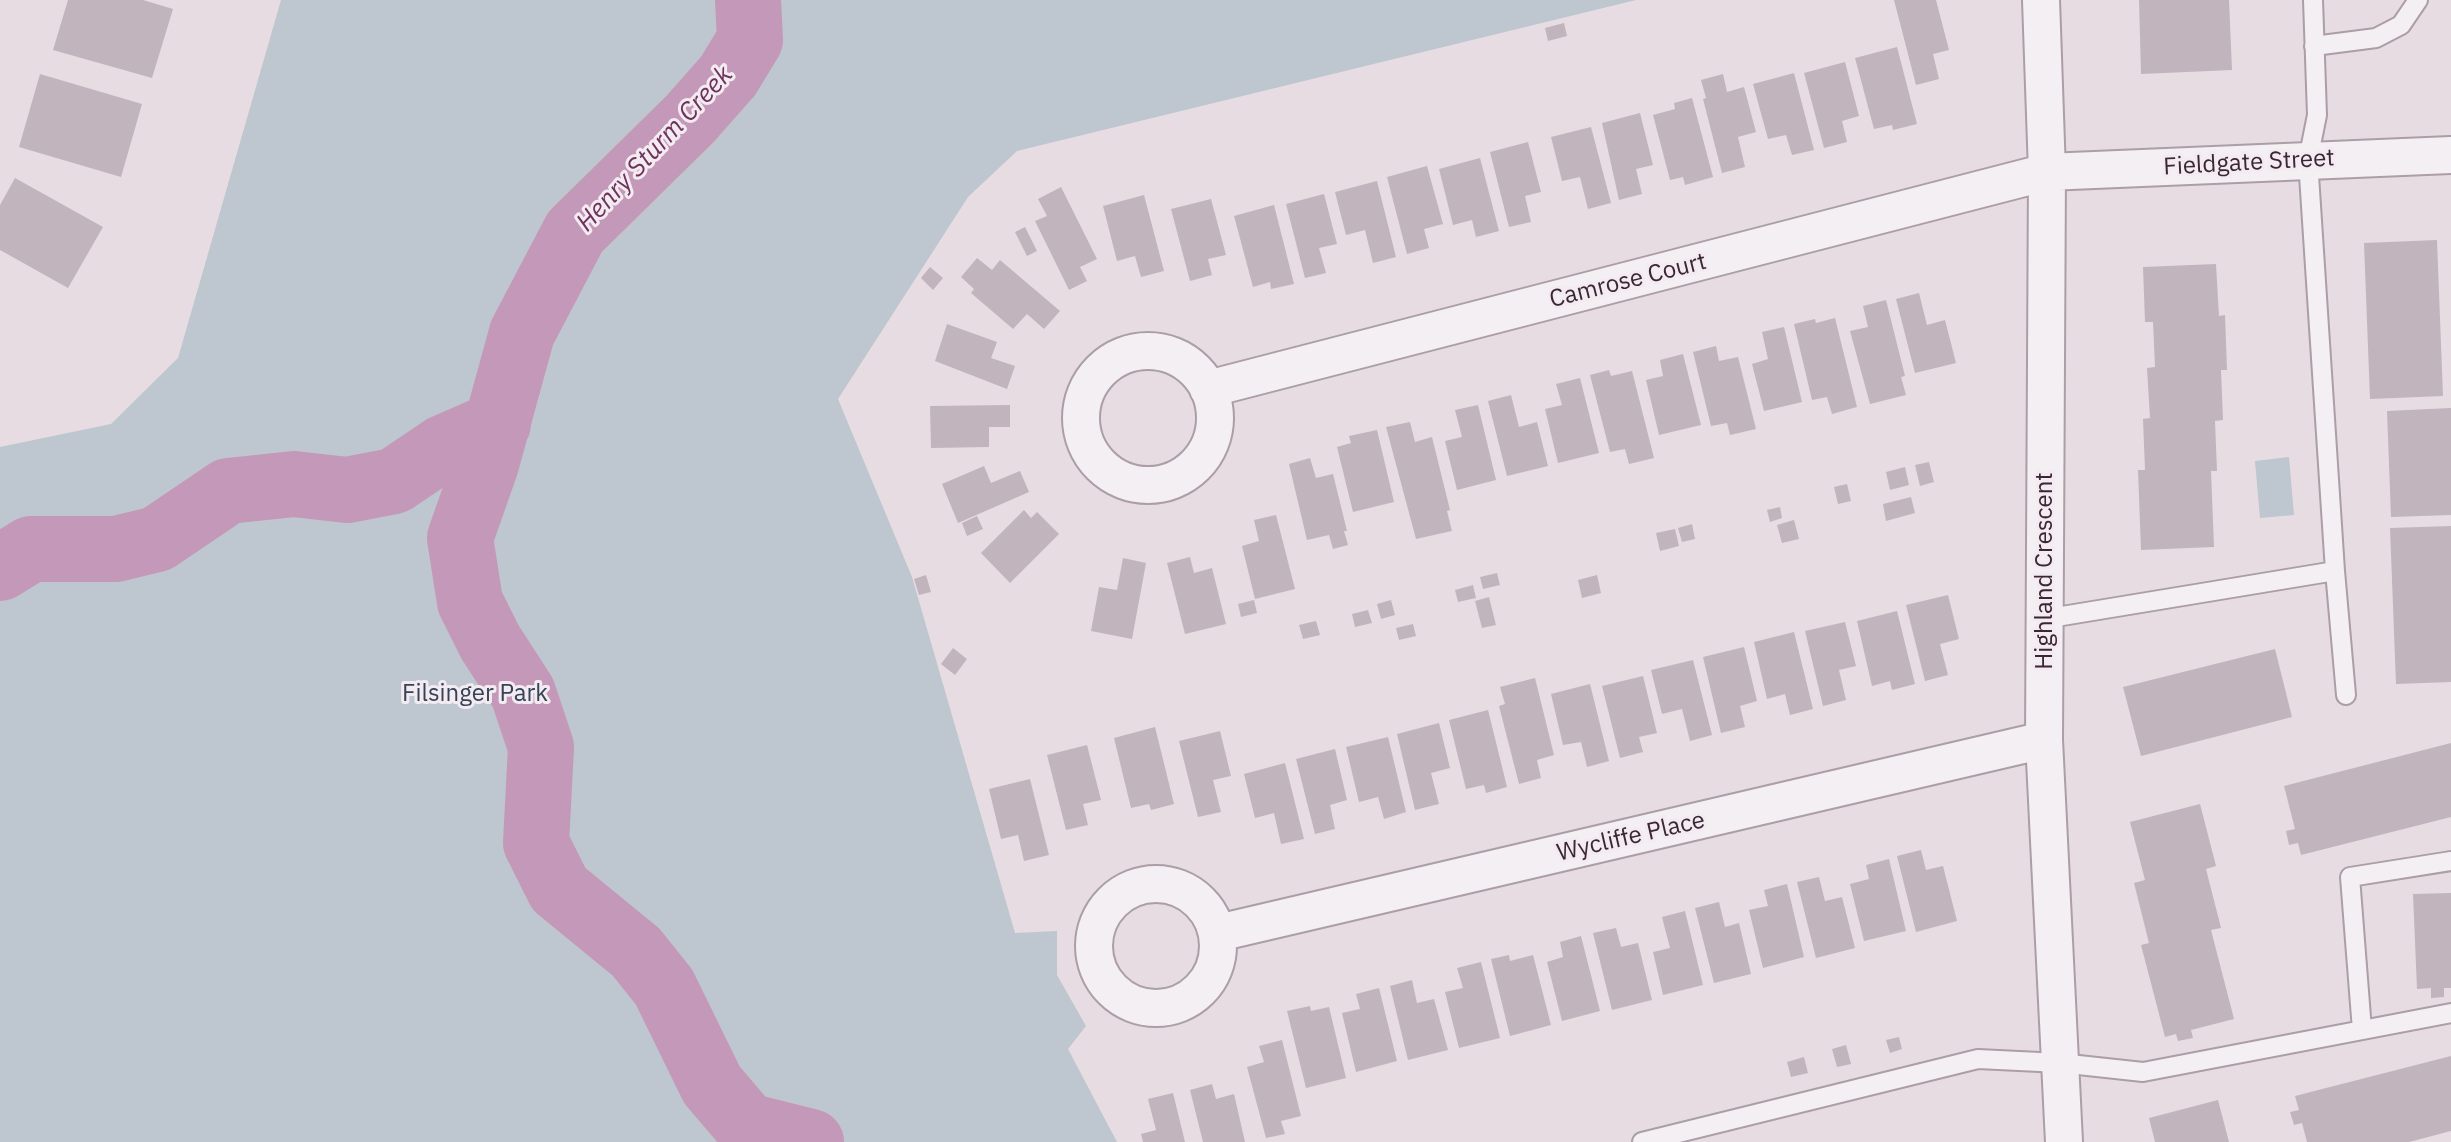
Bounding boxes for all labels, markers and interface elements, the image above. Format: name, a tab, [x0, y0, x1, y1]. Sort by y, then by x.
water label: Henry Sturm Creek	[570, 60, 740, 238]
street label: Fieldgate Street	[2163, 144, 2335, 182]
street label: Camrose Court	[1547, 248, 1709, 314]
street label: Highland Crescent	[2031, 472, 2059, 670]
park label: Filsinger Park	[402, 680, 548, 708]
street label: Wycliffe Place	[1554, 806, 1708, 868]

